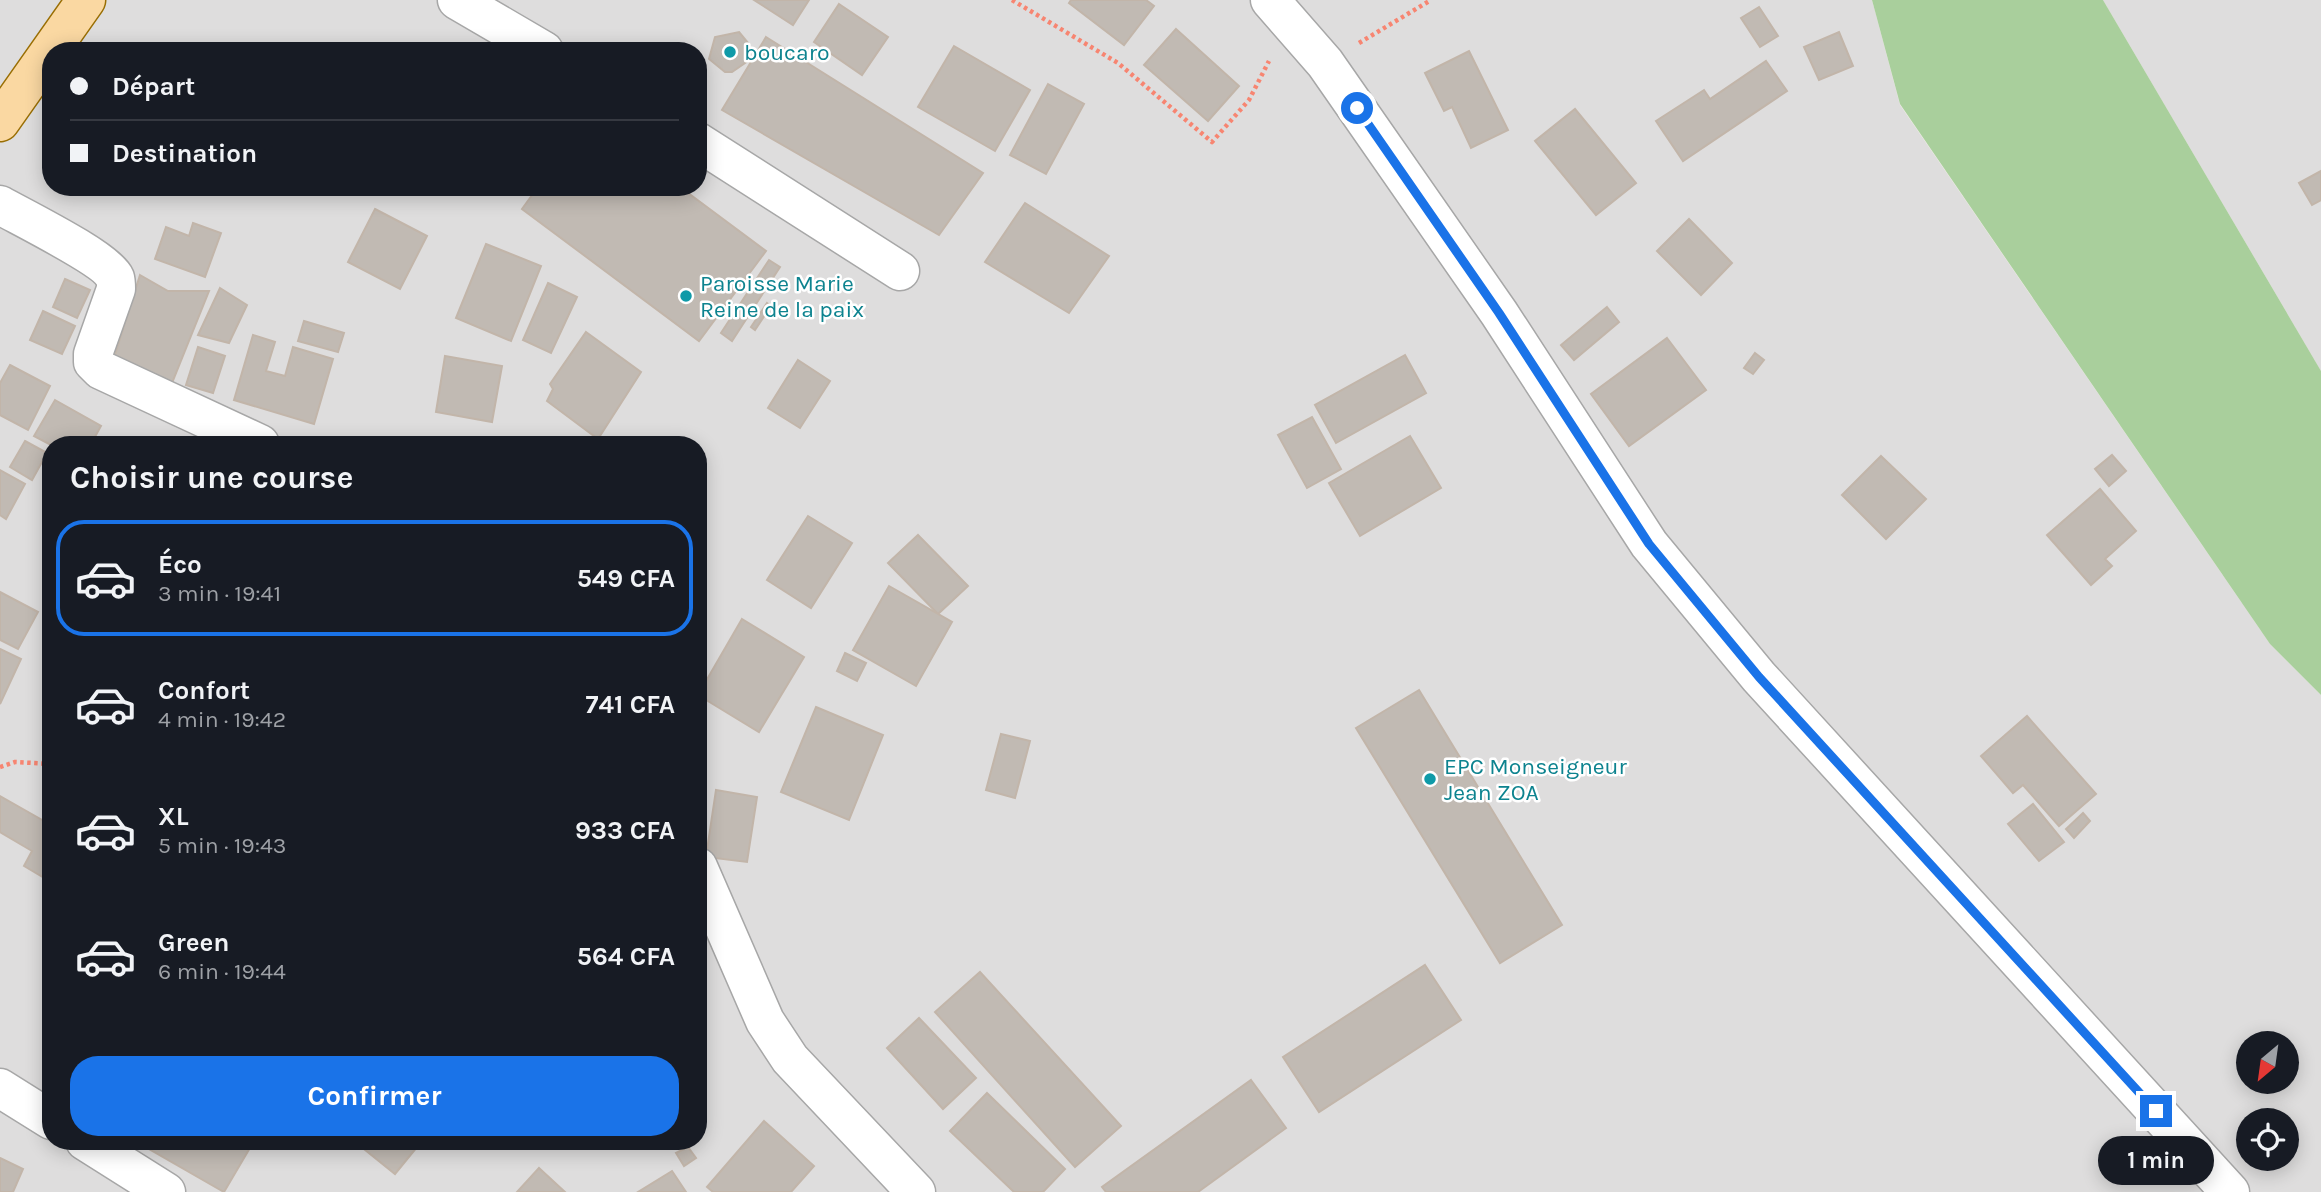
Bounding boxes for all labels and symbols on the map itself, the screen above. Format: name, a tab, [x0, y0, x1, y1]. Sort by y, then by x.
place label: boucaro	[744, 39, 830, 66]
marker: boucaro	[722, 44, 738, 60]
route start	[1341, 92, 1373, 124]
place label: Paroisse Marie Reine de la paix	[700, 270, 864, 323]
marker: Paroisse Marie Reine de la paix	[678, 288, 694, 304]
place label: EPC Monseigneur Jean ZOA	[1444, 753, 1627, 806]
marker: EPC Monseigneur Jean ZOA	[1422, 771, 1438, 787]
north arrow	[2236, 1031, 2300, 1094]
route end	[2140, 1095, 2172, 1127]
callout: 1 min	[2098, 1136, 2214, 1184]

